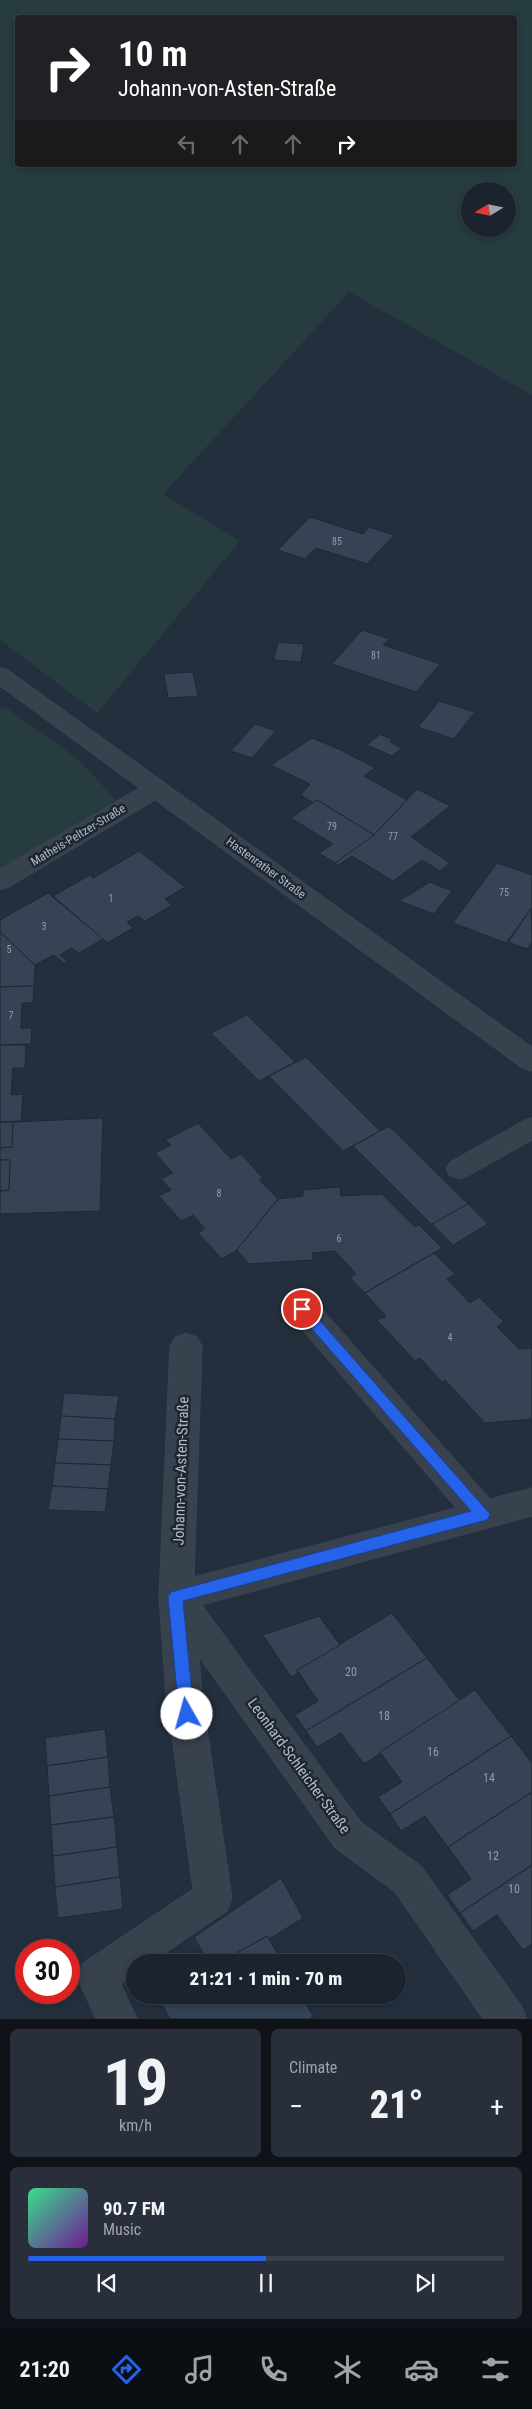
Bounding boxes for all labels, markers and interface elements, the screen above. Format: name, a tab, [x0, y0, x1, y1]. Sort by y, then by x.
text: 10 m	[118, 34, 187, 75]
icon: right	[35, 35, 100, 100]
text: Johann-von-Asten-Straße	[118, 76, 336, 101]
icon: left	[173, 130, 201, 158]
icon: ahead	[226, 130, 254, 158]
icon: ahead	[279, 130, 307, 158]
icon: right	[332, 130, 360, 158]
north arrow	[461, 182, 516, 238]
map controls	[461, 182, 516, 237]
house number: 85	[332, 536, 342, 547]
house number: 81	[371, 650, 381, 661]
street label: Matheis-Peltzer-Straße	[28, 801, 128, 869]
house number: 79	[327, 821, 337, 832]
house number: 77	[388, 831, 398, 842]
street label: Hastenrather Straße	[223, 834, 309, 902]
house number: 75	[499, 887, 509, 898]
house number: 1	[109, 893, 113, 904]
house number: 3	[42, 921, 47, 932]
house number: 5	[7, 944, 12, 955]
house number: 7	[9, 1010, 14, 1021]
house number: 8	[217, 1188, 222, 1199]
house number: 6	[337, 1233, 342, 1244]
pin	[281, 1288, 323, 1330]
icon: arrive	[288, 1295, 316, 1323]
house number: 4	[448, 1332, 453, 1343]
street label: Johann-von-Asten-Straße	[169, 1396, 193, 1546]
house number: 20	[345, 1665, 357, 1679]
position arrow	[160, 1687, 212, 1739]
street label: Leonhard-Schleicher-Straße	[244, 1695, 354, 1837]
house number: 18	[378, 1709, 390, 1723]
house number: 16	[427, 1745, 439, 1759]
house number: 14	[483, 1771, 495, 1785]
house number: 12	[487, 1849, 499, 1863]
house number: 10	[508, 1882, 520, 1896]
speed limit sign: 30	[15, 1939, 80, 2004]
text: 21:21 · 1 min · 70 m	[190, 1967, 342, 1990]
text: 19	[103, 2045, 168, 2121]
text: Climate	[289, 2058, 337, 2077]
text: 21°	[370, 2083, 423, 2127]
text: −	[289, 2090, 303, 2123]
text: +	[490, 2090, 504, 2123]
text: km/h	[119, 2116, 152, 2135]
text: 90.7 FM	[103, 2197, 165, 2220]
text: Music	[103, 2220, 141, 2239]
icon: previous	[93, 2269, 121, 2297]
icon: pause	[252, 2269, 280, 2297]
icon: next	[411, 2269, 439, 2297]
icon: directions	[109, 2352, 144, 2387]
icon: music	[182, 2352, 217, 2387]
icon: phone	[256, 2352, 291, 2387]
icon: climate	[330, 2352, 365, 2387]
icon: car	[404, 2352, 439, 2387]
icon: filters	[478, 2352, 513, 2387]
text: 21:20	[19, 2357, 70, 2382]

